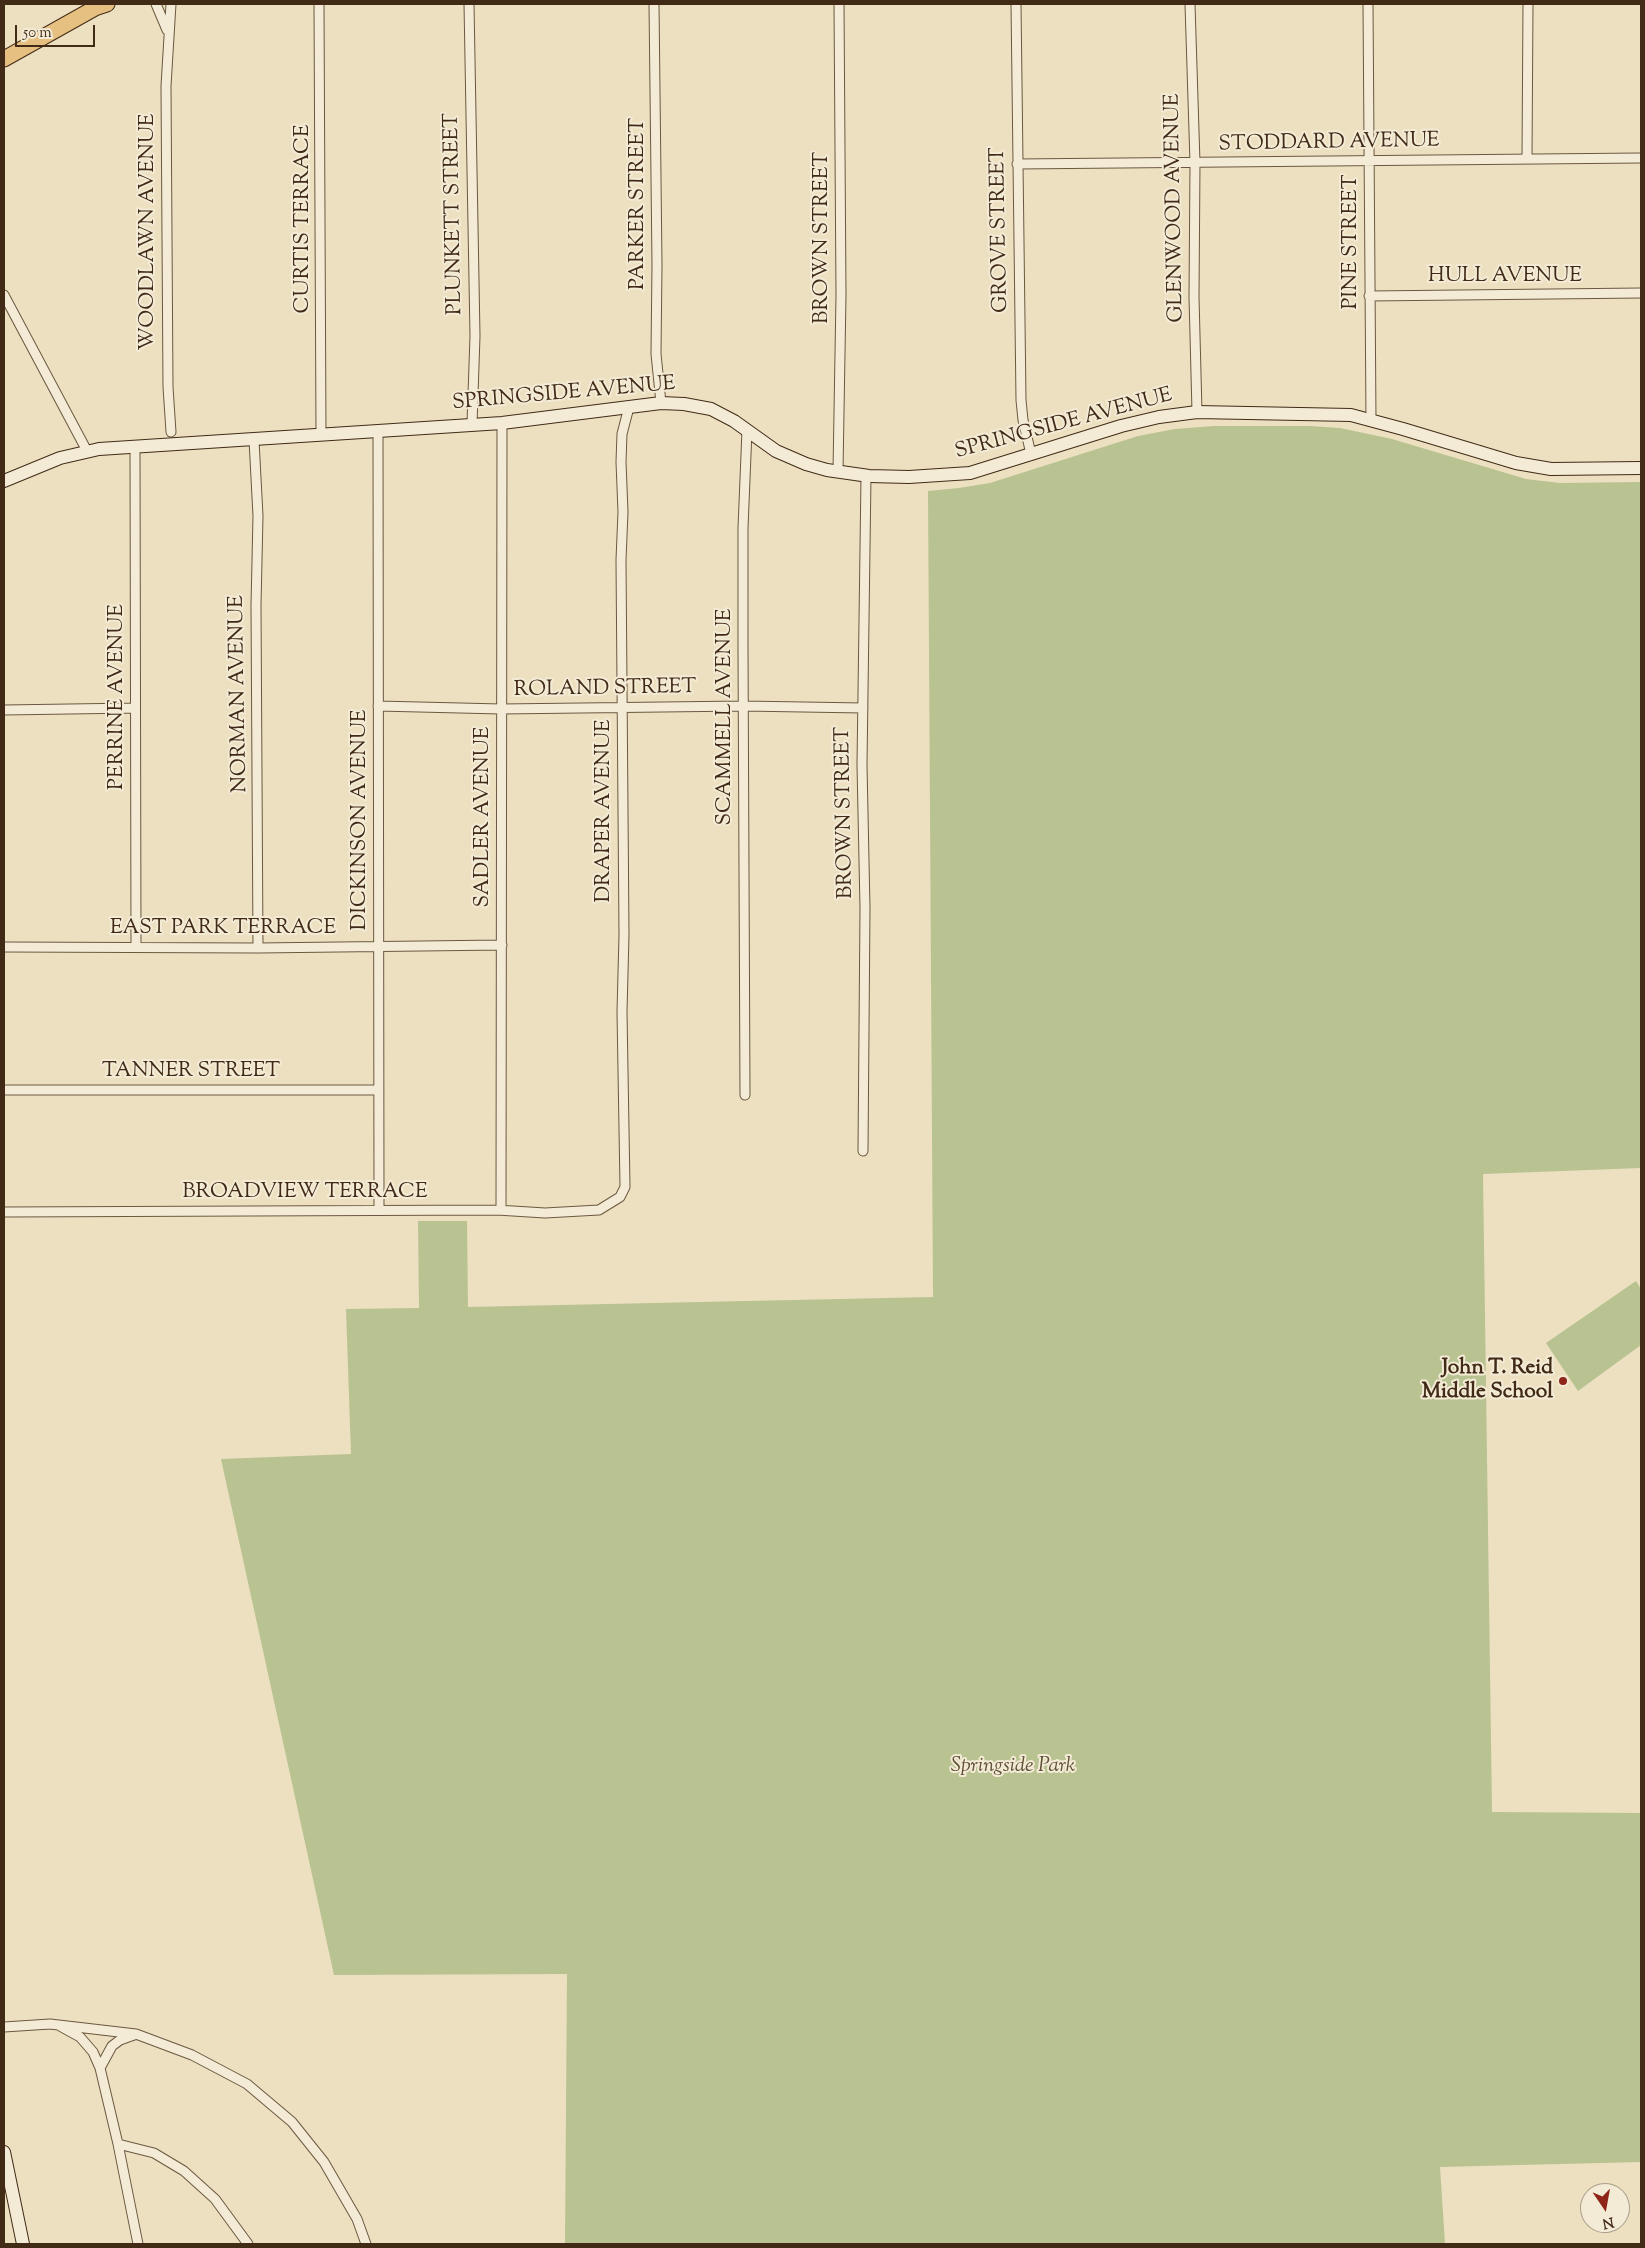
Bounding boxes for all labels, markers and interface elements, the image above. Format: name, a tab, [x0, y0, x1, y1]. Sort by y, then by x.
scale bar	[18, 15, 98, 47]
text: 50 m	[23, 23, 52, 44]
street label: GLENWOOD AVENUE	[1161, 93, 1191, 323]
street label: PLUNKETT STREET	[441, 113, 469, 315]
street label: WOODLAWN AVENUE	[136, 114, 162, 350]
street label: PARKER STREET	[626, 118, 652, 290]
street label: CURTIS TERRACE	[291, 124, 317, 314]
street label: STODDARD AVENUE	[1218, 129, 1440, 159]
street label: GROVE STREET	[987, 147, 1015, 313]
street label: BROWN STREET	[810, 152, 836, 324]
street label: PINE STREET	[1339, 174, 1365, 310]
street label: HULL AVENUE	[1428, 264, 1582, 290]
street label: SPRINGSIDE AVENUE	[451, 373, 677, 417]
street label: SPRINGSIDE AVENUE	[953, 384, 1175, 466]
street label: NORMAN AVENUE	[226, 595, 254, 793]
street label: PERRINE AVENUE	[105, 604, 131, 790]
street label: SCAMMELL AVENUE	[713, 609, 739, 825]
street label: ROLAND STREET	[514, 676, 696, 704]
street label: DICKINSON AVENUE	[348, 710, 374, 930]
street label: DRAPER AVENUE	[592, 719, 618, 903]
street label: SADLER AVENUE	[471, 727, 497, 907]
street label: BROWN STREET	[832, 727, 860, 899]
street label: EAST PARK TERRACE	[110, 916, 336, 942]
street label: TANNER STREET	[102, 1059, 280, 1085]
street label: BROADVIEW TERRACE	[182, 1180, 428, 1206]
place label: John T. Reid Middle School	[1422, 1356, 1553, 1406]
marker: John T. Reid Middle School	[1557, 1375, 1569, 1387]
park label: Springside Park	[951, 1754, 1075, 1780]
north arrow	[1580, 2183, 1630, 2233]
text: N	[1600, 2211, 1615, 2233]

